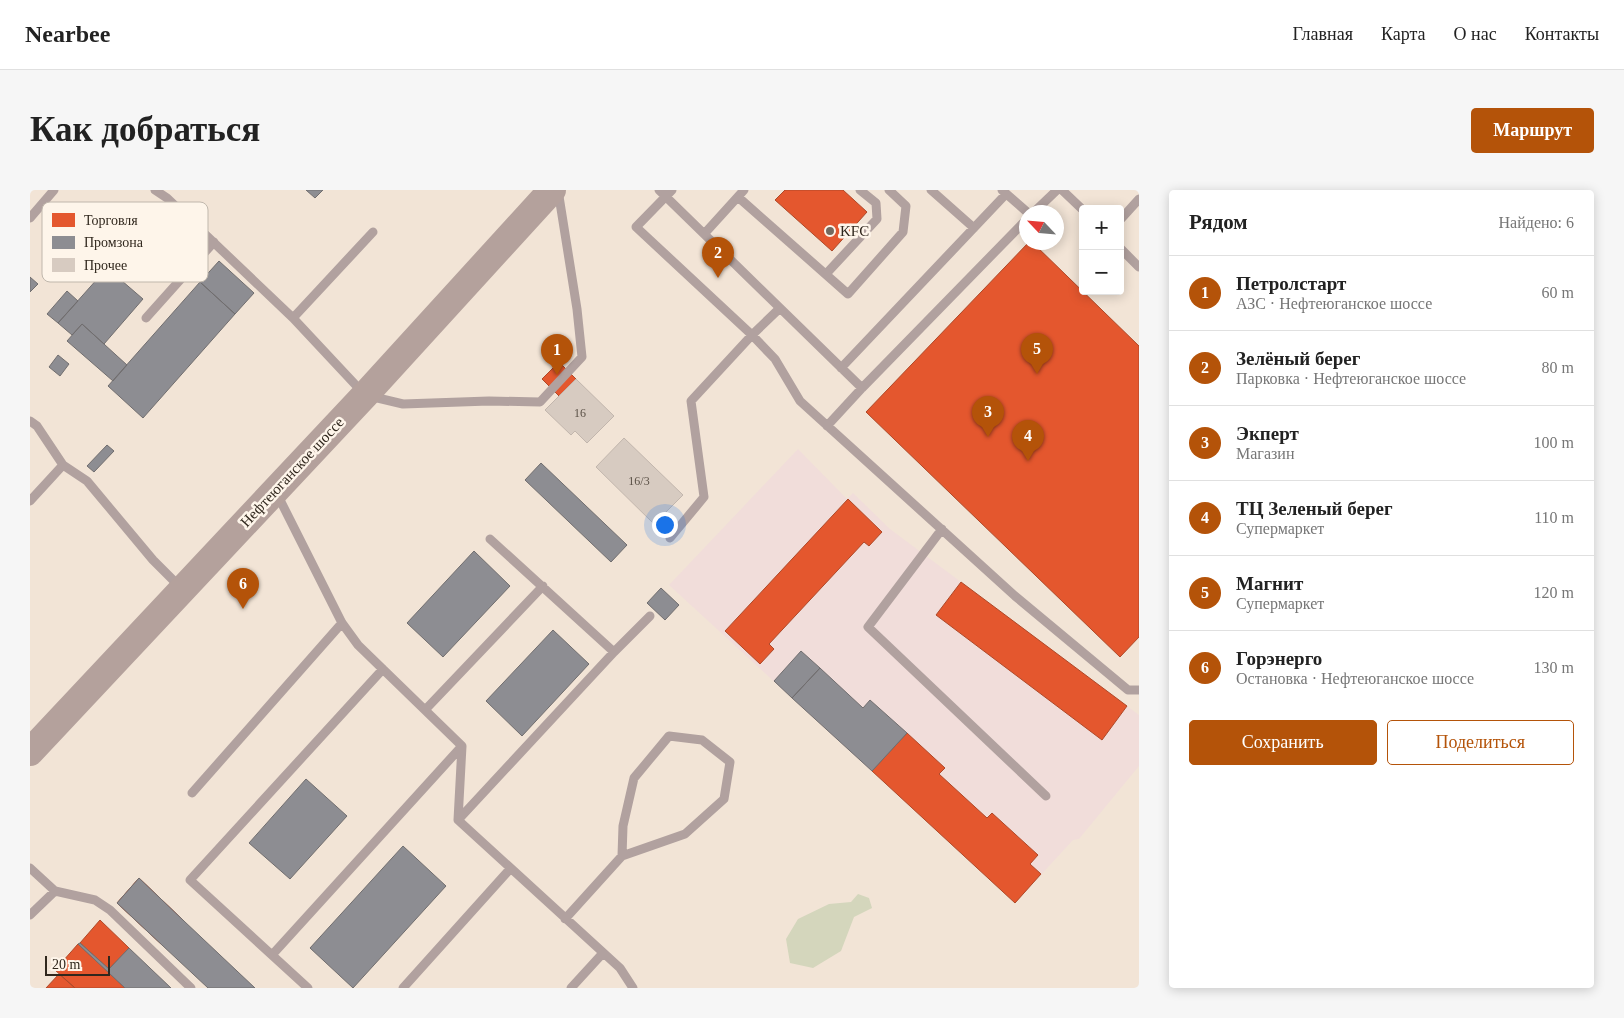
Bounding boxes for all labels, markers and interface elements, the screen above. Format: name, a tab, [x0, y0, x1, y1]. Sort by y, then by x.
text: Nearbee	[25, 21, 110, 47]
text: Главная	[1293, 24, 1353, 44]
text: Карта	[1381, 24, 1426, 44]
text: О нас	[1454, 24, 1497, 44]
text: Контакты	[1525, 24, 1599, 44]
button: Маршрут	[1471, 108, 1594, 153]
text: Как добраться	[30, 110, 260, 149]
legend	[42, 202, 208, 282]
north arrow	[1019, 205, 1064, 250]
map controls	[1079, 205, 1124, 295]
button: +	[1079, 205, 1124, 250]
text: Рядом	[1189, 210, 1248, 234]
text: Торговля	[84, 213, 138, 228]
text: Найдено: 6	[1499, 214, 1574, 231]
place label: KFC	[840, 223, 869, 239]
marker: KFC	[824, 225, 836, 237]
text: Промзона	[84, 235, 144, 250]
pin: 2	[702, 237, 734, 278]
button: −	[1079, 250, 1124, 295]
text: Прочее	[84, 258, 127, 273]
text: Петролстарт	[1236, 273, 1346, 294]
text: 1	[1201, 284, 1209, 301]
text: 60 m	[1542, 284, 1574, 301]
text: АЗС · Нефтеюганское шоссе	[1236, 295, 1432, 312]
pin: 5	[1021, 333, 1053, 374]
pin: 1	[541, 334, 573, 375]
text: Зелёный берег	[1236, 348, 1360, 369]
text: 2	[1201, 359, 1209, 376]
text: 80 m	[1542, 359, 1574, 376]
text: Парковка · Нефтеюганское шоссе	[1236, 370, 1466, 387]
pin: 3	[972, 396, 1004, 437]
house number: 16	[574, 406, 586, 420]
street label: Нефтеюганское шоссе	[237, 414, 347, 530]
pin: 4	[1012, 420, 1044, 461]
text: Экперт	[1236, 423, 1299, 444]
text: 3	[1201, 434, 1209, 451]
text: 100 m	[1534, 434, 1574, 451]
text: Магазин	[1236, 445, 1294, 462]
house number: 16/3	[628, 474, 650, 488]
text: ТЦ Зеленый берег	[1236, 498, 1393, 519]
text: 4	[1201, 509, 1209, 526]
text: 110 m	[1534, 509, 1574, 526]
your location	[652, 512, 678, 538]
text: Супермаркет	[1236, 520, 1324, 537]
pin: 6	[227, 568, 259, 609]
text: Магнит	[1236, 573, 1303, 594]
text: 5	[1201, 584, 1209, 601]
text: 120 m	[1534, 584, 1574, 601]
text: Супермаркет	[1236, 595, 1324, 612]
text: Горэнерго	[1236, 648, 1322, 669]
text: 6	[1201, 659, 1209, 676]
text: 130 m	[1534, 659, 1574, 676]
text: Остановка · Нефтеюганское шоссе	[1236, 670, 1474, 687]
button: Сохранить	[1189, 720, 1377, 765]
button: Поделиться	[1387, 720, 1574, 765]
scale bar	[45, 953, 110, 976]
text: 20 m	[52, 957, 80, 972]

